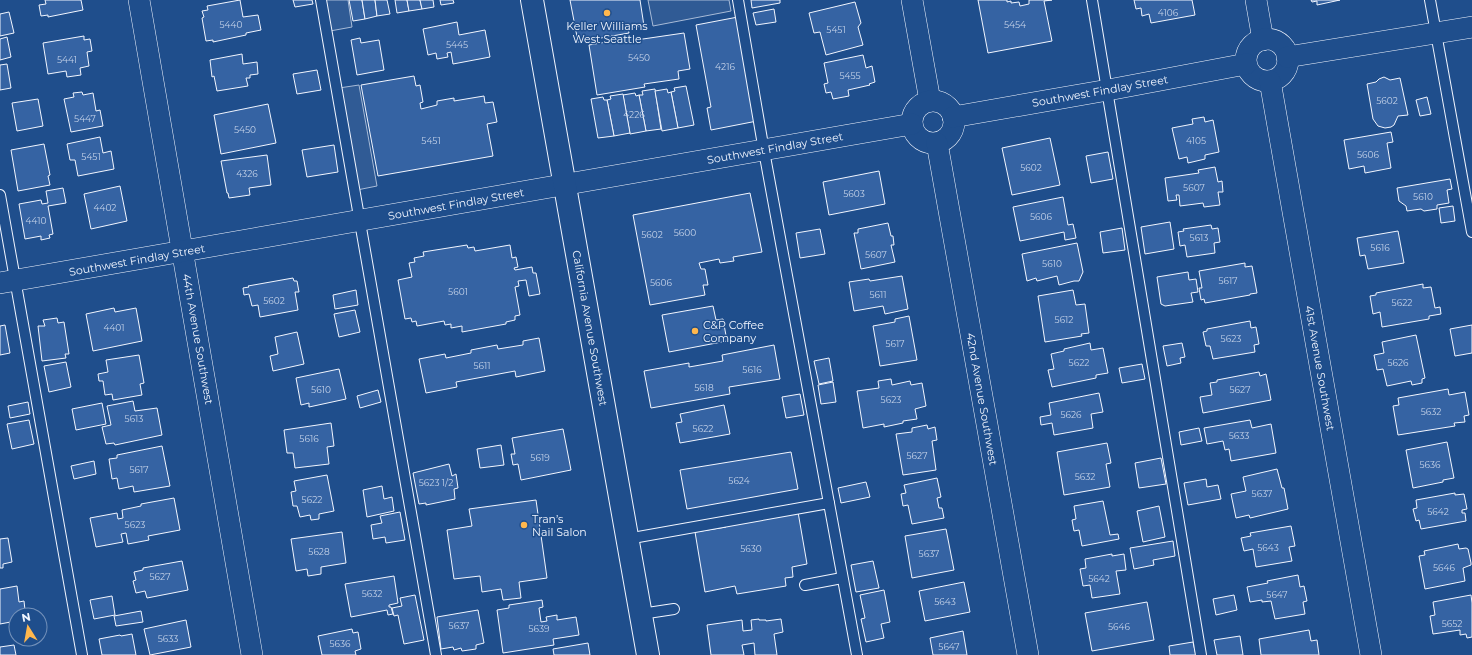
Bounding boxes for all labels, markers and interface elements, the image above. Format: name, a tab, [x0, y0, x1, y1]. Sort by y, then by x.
house number: 4106	[1158, 7, 1179, 18]
marker: Keller Williams West Seattle	[602, 8, 612, 18]
house number: 5440	[220, 19, 243, 30]
place label: Keller Williams West Seattle	[566, 19, 648, 46]
house number: 5454	[1004, 19, 1026, 30]
house number: 5451	[826, 24, 846, 35]
house number: 5445	[446, 39, 468, 50]
house number: 5450	[628, 52, 650, 63]
house number: 5441	[57, 54, 77, 65]
house number: 4216	[715, 61, 735, 72]
house number: 5455	[839, 70, 861, 81]
street label: Southwest Findlay Street	[1031, 72, 1170, 110]
house number: 5602	[1376, 95, 1398, 106]
house number: 4226	[623, 109, 645, 120]
house number: 5447	[74, 113, 96, 124]
house number: 5450	[234, 124, 256, 135]
street label: Southwest Findlay Street	[706, 129, 845, 167]
house number: 5451	[421, 135, 441, 146]
house number: 4105	[1186, 135, 1206, 146]
house number: 5606	[1357, 149, 1380, 160]
house number: 5451	[81, 151, 101, 162]
house number: 5602	[1020, 162, 1042, 173]
house number: 4326	[236, 168, 258, 179]
house number: 5607	[1183, 182, 1205, 193]
street label: Southwest Findlay Street	[387, 185, 526, 223]
house number: 5603	[843, 188, 865, 199]
house number: 5610	[1413, 191, 1433, 202]
house number: 4402	[94, 202, 116, 213]
house number: 5606	[1030, 211, 1053, 222]
house number: 4410	[26, 215, 46, 226]
house number: 5600	[674, 227, 696, 238]
house number: 5602	[641, 229, 663, 240]
house number: 5613	[1190, 232, 1208, 243]
street label: Southwest Findlay Street	[68, 241, 207, 279]
house number: 5616	[1370, 242, 1390, 253]
street label: California Avenue Southwest	[569, 249, 611, 408]
house number: 5607	[865, 249, 887, 260]
house number: 5610	[1042, 258, 1062, 269]
street label: 44th Avenue Southwest	[180, 273, 216, 406]
house number: 5617	[1218, 275, 1238, 286]
house number: 5606	[650, 277, 673, 288]
house number: 5601	[448, 286, 468, 297]
house number: 5611	[869, 289, 887, 300]
house number: 5602	[263, 295, 285, 306]
house number: 5622	[1392, 297, 1412, 308]
street label: 41st Avenue Southwest	[1302, 304, 1338, 432]
house number: 5612	[1055, 314, 1073, 325]
place label: C&P Coffee Company	[703, 318, 764, 345]
house number: 4401	[103, 322, 125, 333]
marker: C&P Coffee Company	[690, 326, 700, 336]
street label: 42nd Avenue Southwest	[963, 332, 1001, 467]
house number: 5623	[1221, 333, 1241, 344]
house number: 5617	[885, 338, 905, 349]
house number: 5622	[1069, 357, 1089, 368]
house number: 5626	[1387, 357, 1409, 368]
house number: 5611	[473, 360, 491, 371]
house number: 5616	[742, 364, 762, 375]
house number: 5618	[694, 382, 714, 393]
house number: 5610	[311, 384, 331, 395]
house number: 5627	[1230, 384, 1250, 395]
house number: 5623	[881, 394, 901, 405]
house number: 5632	[1421, 406, 1441, 417]
house number: 5626	[1060, 409, 1082, 420]
house number: 5613	[125, 413, 143, 424]
house number: 5622	[693, 423, 713, 434]
house number: 5633	[1229, 430, 1249, 441]
house number: 5616	[299, 433, 319, 444]
house number: 5627	[907, 450, 927, 461]
house number: 5619	[530, 452, 550, 463]
house number: 5636	[1419, 459, 1441, 470]
house number: 5617	[129, 464, 149, 475]
house number: 5632	[1075, 471, 1095, 482]
house number: 5624	[728, 475, 750, 486]
house number: 5623 1/2	[419, 477, 453, 488]
house number: 5637	[1252, 488, 1272, 499]
house number: 5622	[302, 494, 322, 505]
house number: 5642	[1427, 506, 1449, 517]
place label: Tran’s Nail Salon	[532, 512, 587, 539]
house number: 5623	[125, 519, 145, 530]
marker: Tran’s Nail Salon	[519, 520, 529, 530]
house number: 5643	[1257, 542, 1279, 553]
house number: 5630	[740, 543, 762, 554]
house number: 5628	[308, 546, 330, 557]
house number: 5637	[919, 548, 939, 559]
house number: 5646	[1433, 562, 1456, 573]
house number: 5627	[150, 571, 170, 582]
house number: 5642	[1088, 573, 1110, 584]
house number: 5632	[362, 588, 382, 599]
house number: 5647	[1266, 589, 1288, 600]
house number: 5643	[934, 596, 956, 607]
north arrow	[8, 607, 48, 647]
text: N	[20, 609, 32, 625]
house number: 5652	[1442, 618, 1462, 629]
house number: 5637	[449, 620, 469, 631]
house number: 5646	[1108, 621, 1131, 632]
house number: 5639	[528, 623, 550, 634]
house number: 5633	[158, 633, 178, 644]
house number: 5636	[329, 638, 351, 649]
house number: 5647	[938, 641, 960, 652]

